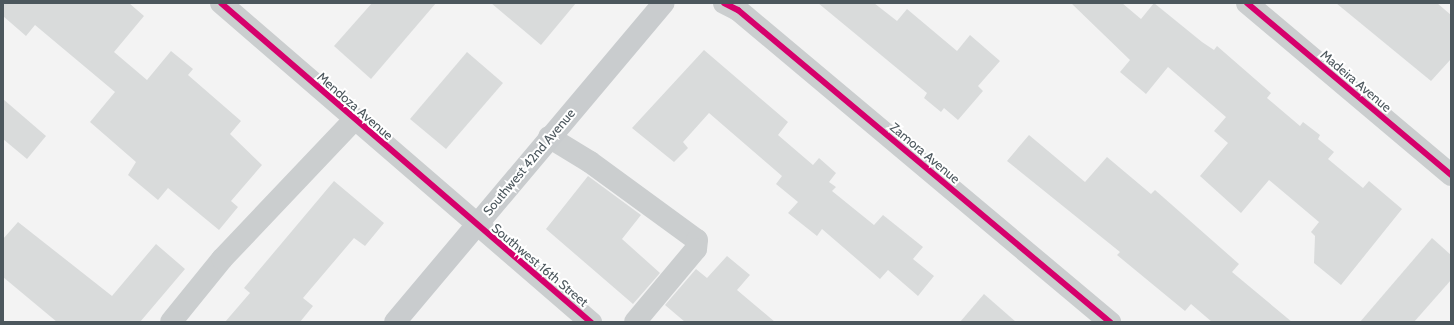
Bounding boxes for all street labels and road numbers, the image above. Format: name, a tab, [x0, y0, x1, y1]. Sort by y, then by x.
street label: Madeira Avenue	[1317, 47, 1395, 115]
street label: Mendoza Avenue	[314, 69, 396, 143]
street label: Southwest 42nd Avenue	[480, 105, 578, 219]
street label: Zamora Avenue	[887, 119, 963, 187]
street label: Southwest 16th Street	[489, 220, 591, 310]

